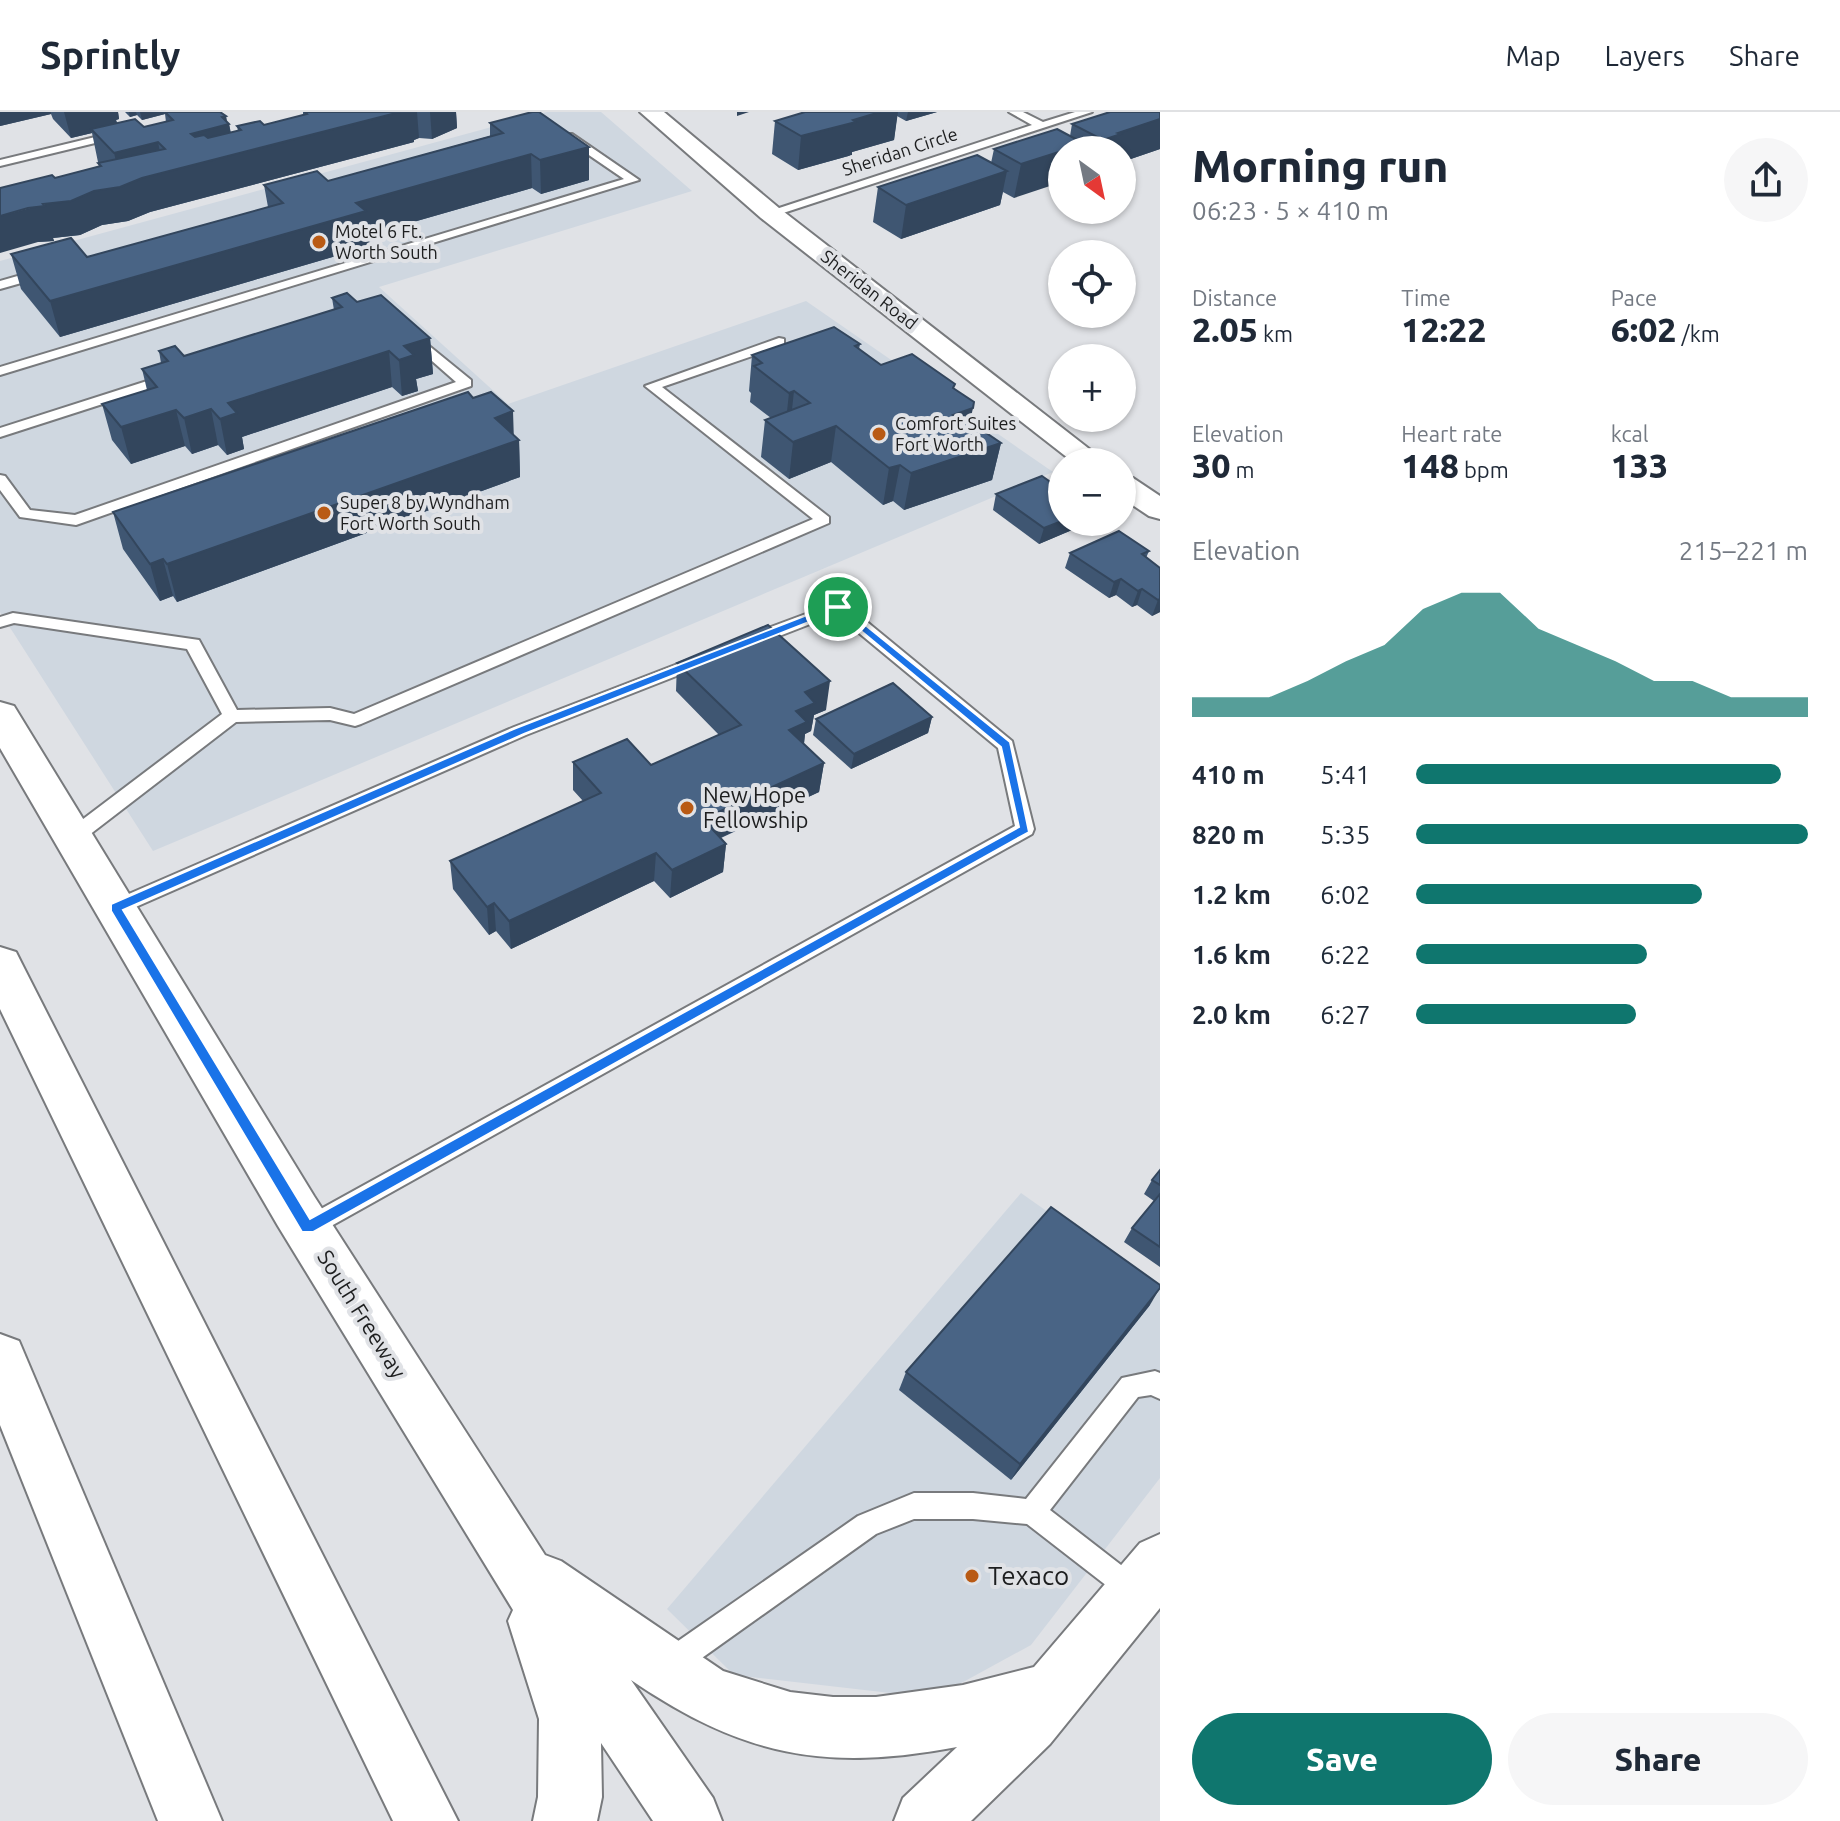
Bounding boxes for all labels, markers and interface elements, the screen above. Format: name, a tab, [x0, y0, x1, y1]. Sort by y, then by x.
text: Sprintly	[40, 34, 181, 76]
text: Map	[1505, 40, 1561, 71]
text: Layers	[1605, 40, 1685, 71]
text: Share	[1729, 40, 1800, 71]
street label: Sheridan Circle	[839, 123, 960, 179]
north arrow	[1048, 136, 1136, 224]
map controls	[1048, 136, 1136, 536]
button: share	[1724, 138, 1808, 222]
text: Morning run	[1192, 141, 1448, 190]
text: 06:23 · 5 × 410 m	[1192, 196, 1389, 225]
place label: Motel 6 Ft. Worth South	[335, 221, 438, 262]
marker: Motel 6 Ft. Worth South	[310, 233, 328, 251]
button: locate	[1048, 240, 1136, 328]
street label: Sheridan Road	[818, 245, 922, 333]
text: Distance	[1192, 285, 1277, 310]
text: Time	[1401, 285, 1451, 310]
text: Pace	[1611, 285, 1657, 310]
text: 2.05	[1192, 310, 1258, 348]
text: 12:22	[1401, 310, 1486, 348]
text: 6:02	[1611, 310, 1677, 348]
text: km	[1258, 321, 1293, 346]
text: /km	[1677, 321, 1720, 346]
button: +	[1048, 344, 1136, 432]
place label: Comfort Suites Fort Worth	[895, 413, 1017, 454]
text: Elevation	[1192, 421, 1284, 446]
text: Heart rate	[1401, 421, 1503, 446]
text: kcal	[1611, 421, 1649, 446]
marker: Comfort Suites Fort Worth	[870, 425, 888, 443]
text: 30	[1192, 446, 1230, 484]
text: 148	[1401, 446, 1459, 484]
text: 133	[1611, 446, 1668, 484]
button: −	[1048, 448, 1136, 536]
text: m	[1230, 457, 1254, 482]
text: bpm	[1459, 457, 1509, 482]
place label: Super 8 by Wyndham Fort Worth South	[340, 492, 510, 533]
marker: Super 8 by Wyndham Fort Worth South	[315, 504, 333, 522]
text: Elevation	[1192, 536, 1300, 565]
text: 215–221 m	[1679, 536, 1808, 565]
pin	[804, 573, 872, 641]
icon: arrive	[816, 585, 860, 629]
text: 410 m	[1192, 760, 1265, 789]
text: 5:41	[1320, 760, 1370, 789]
place label: New Hope Fellowship	[703, 782, 808, 832]
marker: New Hope Fellowship	[678, 799, 696, 817]
text: 820 m	[1192, 820, 1265, 849]
text: 5:35	[1320, 820, 1370, 849]
text: 1.2 km	[1192, 880, 1271, 909]
text: 6:02	[1320, 880, 1370, 909]
text: 1.6 km	[1192, 940, 1271, 969]
text: 6:22	[1320, 940, 1370, 969]
text: 2.0 km	[1192, 1000, 1271, 1029]
text: 6:27	[1320, 1000, 1370, 1029]
street label: South Freeway	[313, 1245, 412, 1383]
place label: Texaco	[988, 1561, 1069, 1590]
marker: Texaco	[963, 1567, 981, 1585]
button: Save	[1192, 1713, 1492, 1805]
button: Share	[1508, 1713, 1808, 1805]

